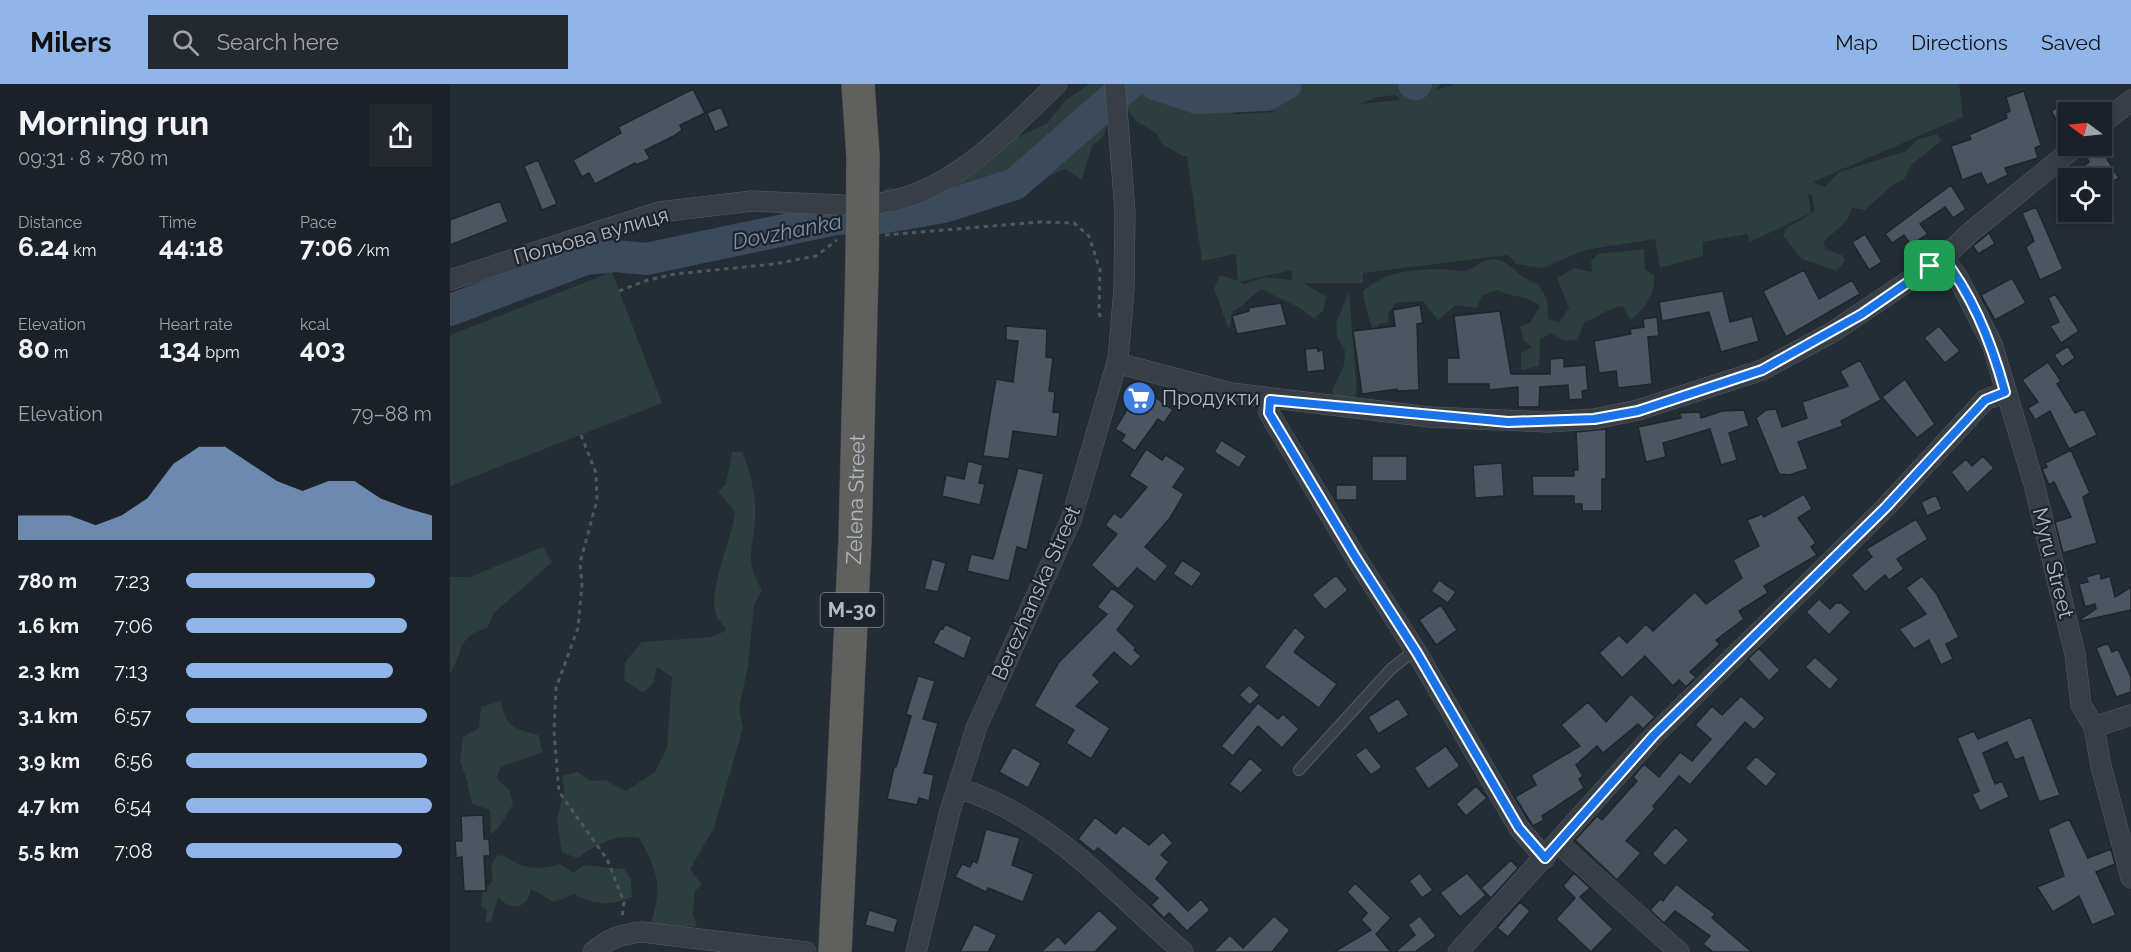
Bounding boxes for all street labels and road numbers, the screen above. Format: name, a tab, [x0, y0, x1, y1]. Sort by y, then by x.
street label: Польова вулиця	[510, 201, 671, 270]
street label: Zelena Street	[841, 434, 870, 565]
street label: Berezhanska Street	[986, 502, 1085, 684]
street label: Myru Street	[2028, 505, 2079, 621]
road number: М-30	[820, 593, 884, 627]

